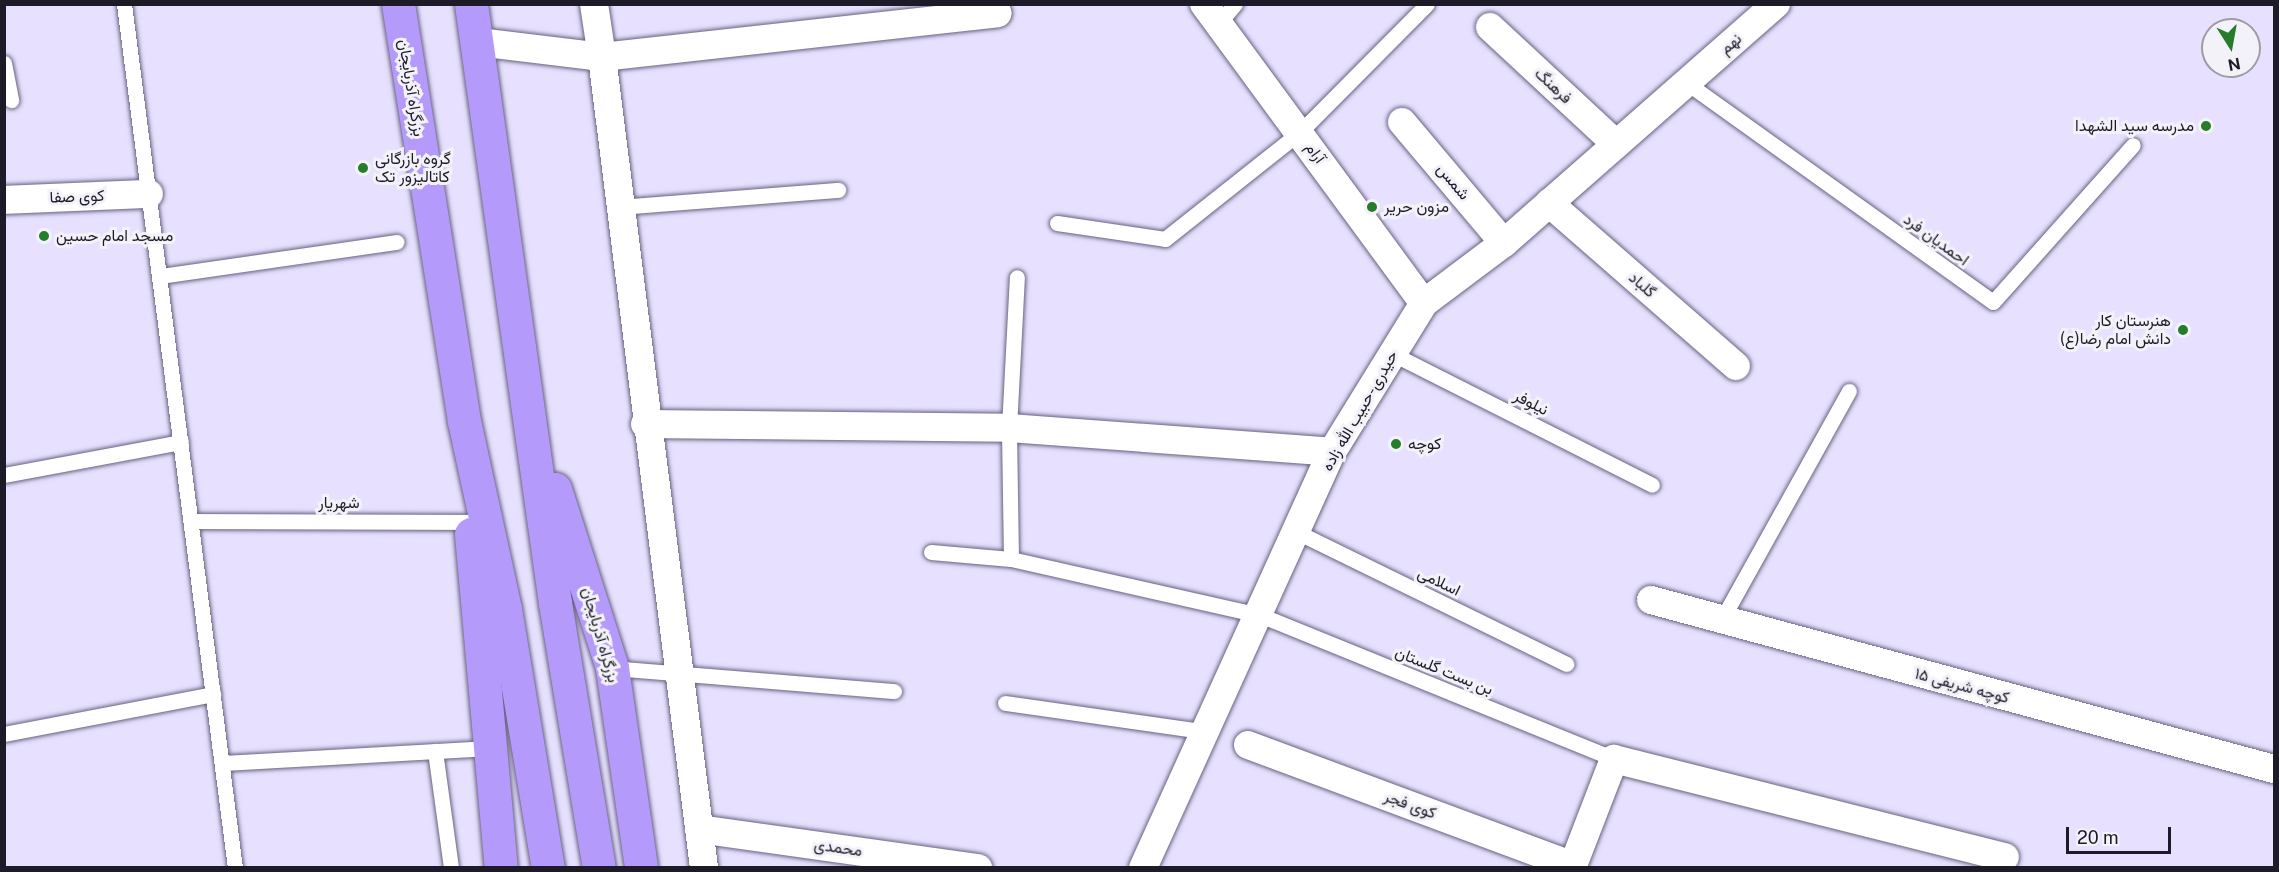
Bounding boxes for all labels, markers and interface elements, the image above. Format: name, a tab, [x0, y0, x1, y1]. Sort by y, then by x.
north arrow	[2201, 18, 2261, 78]
street label: نهم	[1716, 29, 1746, 59]
street label: بزرگراه آذربایجان	[394, 38, 428, 138]
text: N	[2226, 54, 2242, 75]
street label: فرهنگ	[1530, 64, 1576, 108]
place label: مدرسه سید الشهدا	[2075, 116, 2194, 136]
marker: مدرسه سید الشهدا	[2199, 119, 2213, 133]
street label: آرام	[1301, 139, 1329, 167]
place label: گروه بازرگانی کاتالیزور تک	[375, 149, 451, 187]
street label: شمس	[1432, 160, 1474, 204]
marker: گروه بازرگانی کاتالیزور تک	[356, 161, 370, 175]
street label: کوی صفا	[49, 186, 105, 208]
place label: مزون حریر	[1384, 197, 1449, 217]
marker: مزون حریر	[1365, 200, 1379, 214]
street label: احمدیان فرد	[1900, 210, 1972, 270]
place label: مسجد امام حسین	[56, 226, 173, 246]
marker: مسجد امام حسین	[37, 229, 51, 243]
street label: گلباد	[1625, 268, 1659, 302]
place label: هنرستان کار دانش امام رضا(ع)	[2060, 311, 2171, 349]
marker: هنرستان کار دانش امام رضا(ع)	[2176, 323, 2190, 337]
street label: حیدری-حبیب الله زاده	[1318, 347, 1402, 475]
street label: نیلوفر	[1511, 386, 1551, 420]
place label: کوچه	[1408, 434, 1441, 454]
marker: کوچه	[1389, 437, 1403, 451]
street label: شهریار	[318, 493, 360, 513]
street label: اسلامی	[1414, 563, 1464, 601]
street label: بزرگراه آذربایجان	[577, 585, 623, 685]
street label: بن بست گلستان	[1392, 643, 1496, 699]
street label: کوچه شریفی ۱۵	[1913, 664, 2011, 708]
street label: کوی فجر	[1381, 787, 1439, 823]
scale bar	[2069, 815, 2174, 853]
text: 20 m	[2077, 827, 2119, 848]
street label: محمدی	[813, 835, 863, 861]

